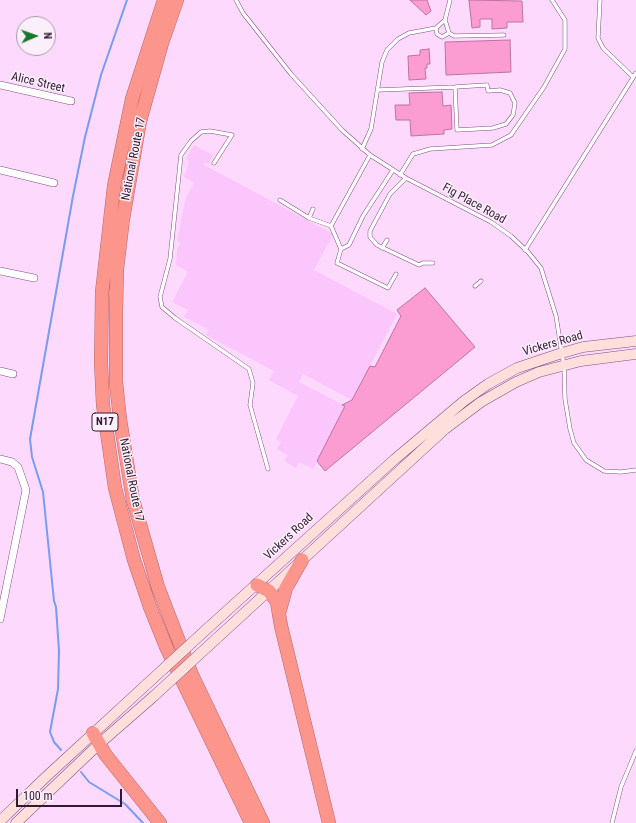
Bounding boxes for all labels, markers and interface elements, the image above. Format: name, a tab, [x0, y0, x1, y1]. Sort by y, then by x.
north arrow	[16, 16, 56, 56]
text: N	[41, 32, 54, 39]
street label: Alice Street	[10, 70, 66, 96]
street label: National Route 17	[119, 116, 149, 202]
street label: Fig Place Road	[440, 181, 508, 227]
street label: Vickers Road	[521, 329, 585, 359]
road number: N17	[92, 413, 118, 431]
street label: National Route 17	[116, 437, 146, 523]
street label: Vickers Road	[261, 511, 317, 563]
scale bar	[18, 781, 124, 807]
text: 100 m	[23, 789, 53, 803]

